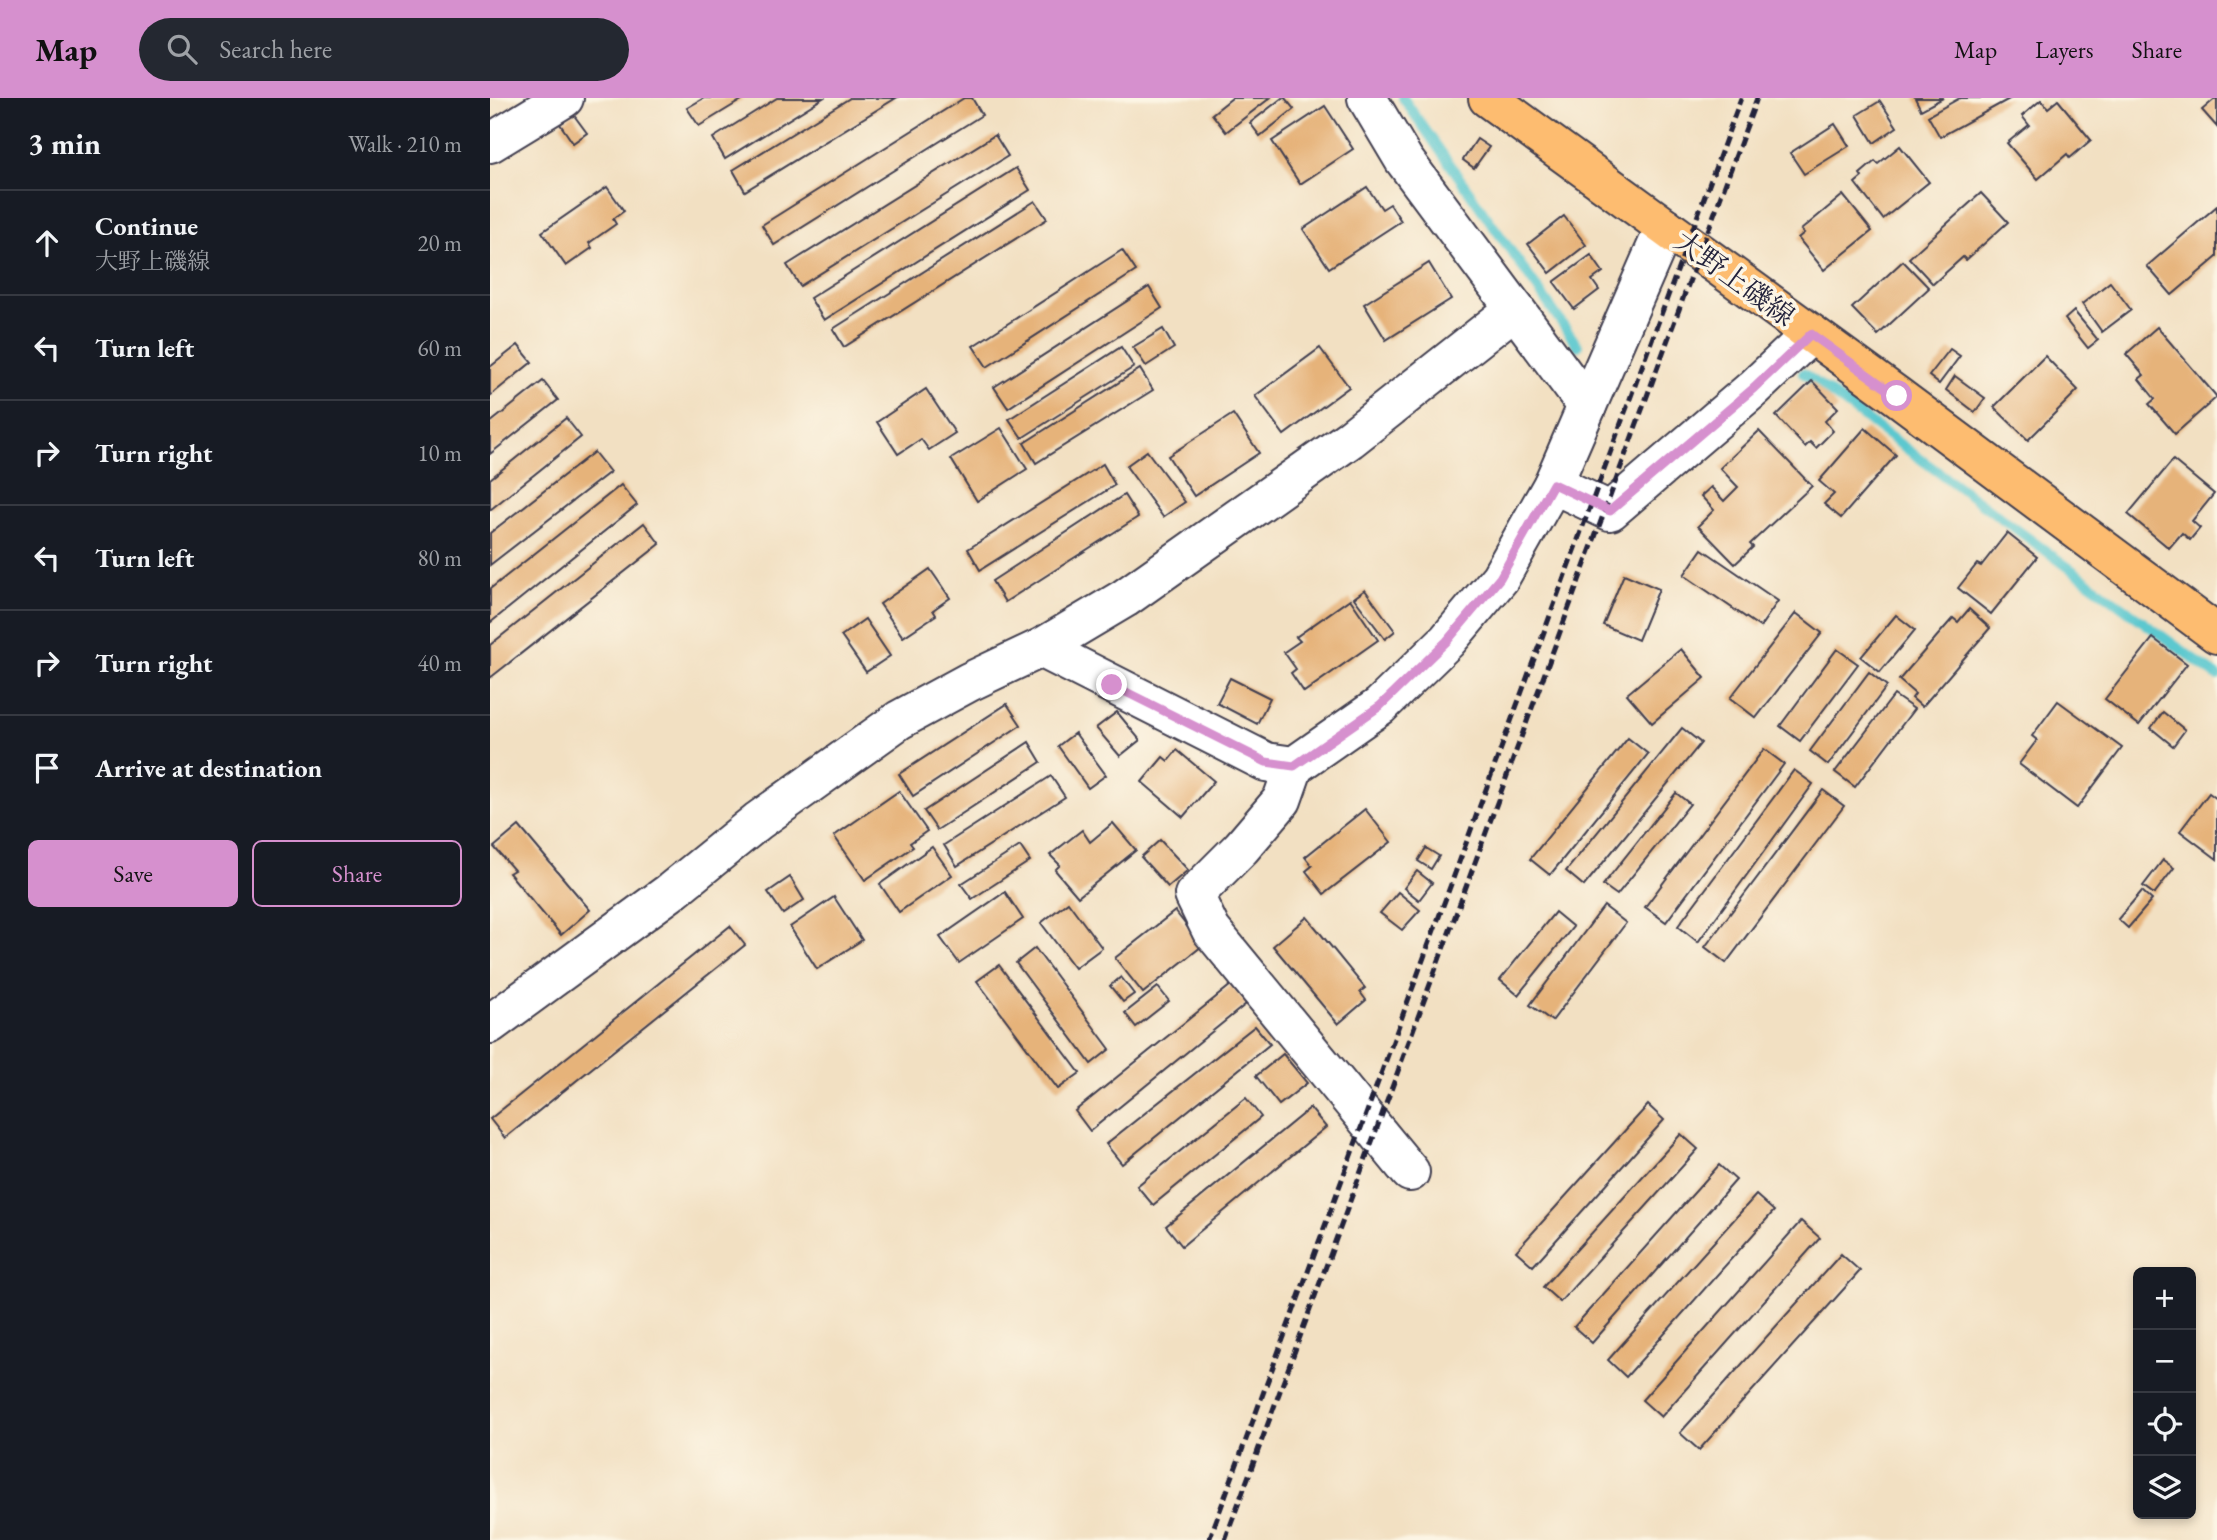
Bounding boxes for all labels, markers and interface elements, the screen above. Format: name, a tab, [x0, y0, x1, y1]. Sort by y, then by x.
search box	[139, 18, 629, 81]
text: Map	[35, 28, 97, 71]
icon: search	[163, 30, 201, 68]
text: Search here	[219, 32, 332, 66]
text: Map	[1954, 34, 1997, 65]
text: Layers	[2035, 34, 2094, 65]
text: Share	[2132, 34, 2182, 65]
text: 3 min	[28, 124, 101, 163]
text: Walk · 210 m	[348, 129, 462, 159]
text: Continue	[95, 209, 198, 243]
street label: 大野上磯線	[1668, 222, 1802, 334]
icon: ahead	[28, 224, 66, 262]
text: 20 m	[417, 228, 462, 258]
text: 大野上磯線	[95, 246, 210, 276]
icon: left	[28, 329, 66, 367]
text: Turn left	[95, 331, 194, 365]
text: 60 m	[417, 333, 462, 363]
route start	[1881, 380, 1912, 411]
icon: right	[28, 434, 66, 472]
text: Turn right	[95, 436, 213, 470]
text: 10 m	[417, 438, 462, 468]
icon: left	[28, 539, 66, 577]
text: Turn left	[95, 541, 194, 575]
text: 80 m	[417, 543, 462, 573]
icon: right	[28, 644, 66, 682]
text: Turn right	[95, 646, 213, 680]
text: 40 m	[417, 648, 462, 678]
route end	[1096, 669, 1127, 700]
icon: arrive	[28, 749, 66, 787]
text: Arrive at destination	[95, 751, 322, 785]
button: Save	[28, 840, 238, 907]
button: Share	[252, 840, 462, 907]
map controls	[2133, 1267, 2196, 1519]
button: +	[2133, 1267, 2196, 1330]
button: −	[2133, 1330, 2196, 1393]
button: locate	[2133, 1393, 2196, 1456]
button: layers	[2133, 1456, 2196, 1519]

